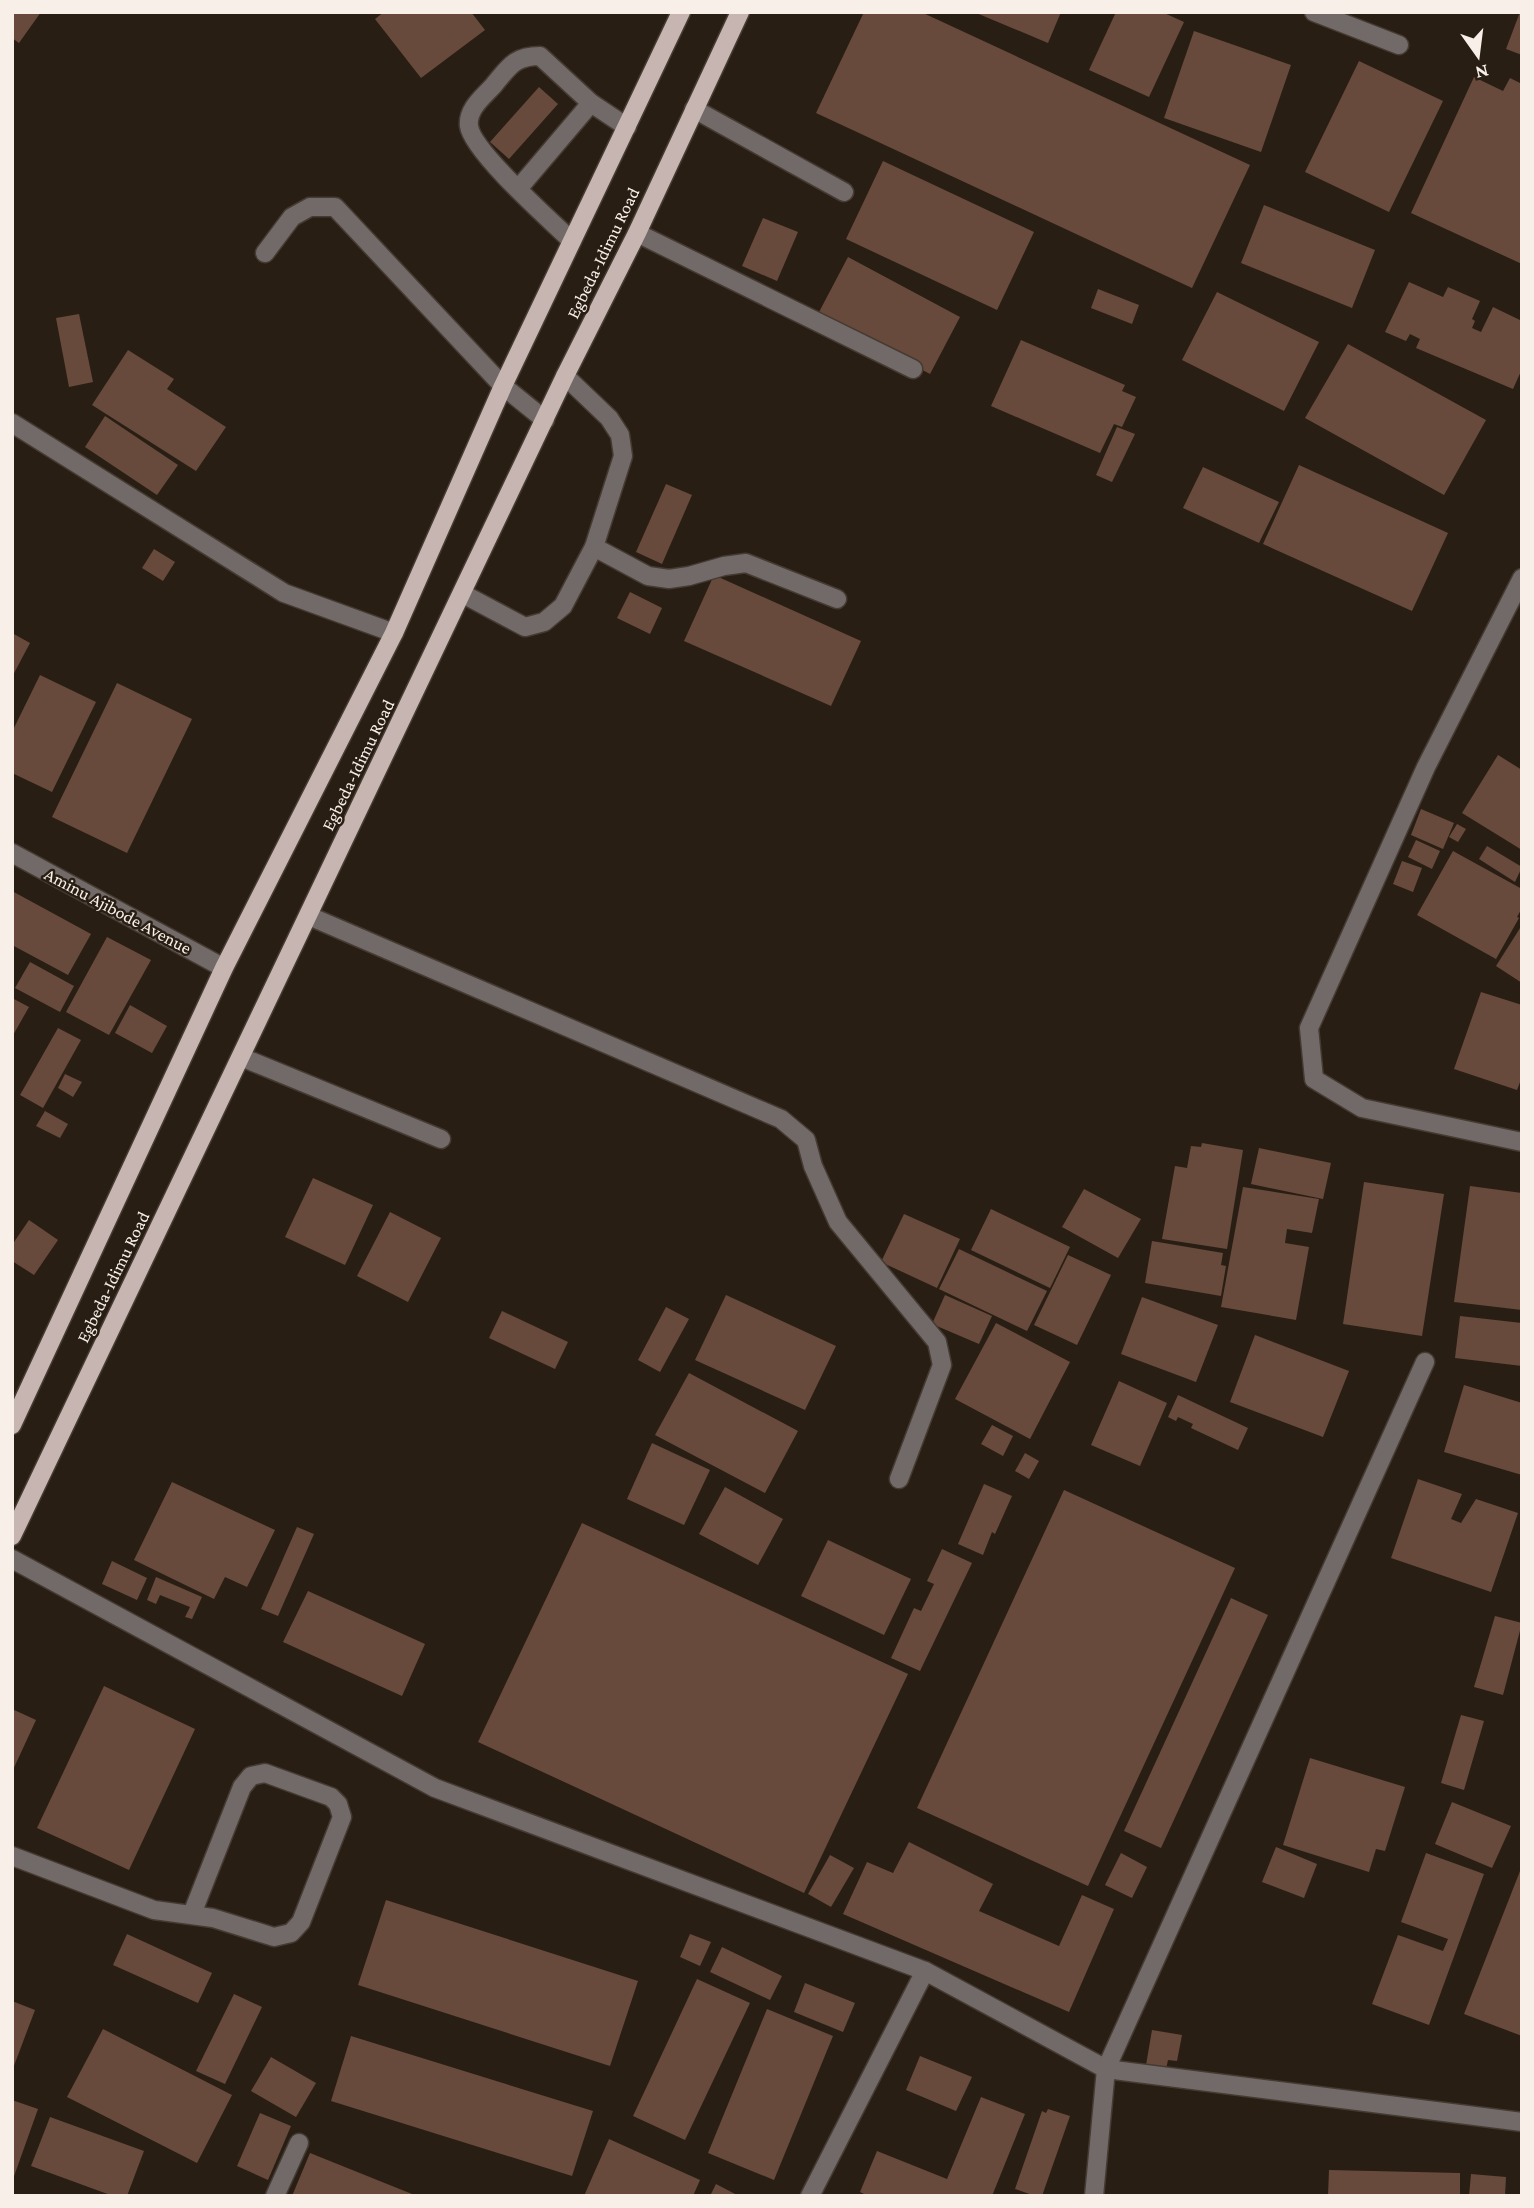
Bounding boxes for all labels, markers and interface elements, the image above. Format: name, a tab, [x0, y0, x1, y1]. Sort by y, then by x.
north arrow	[1443, 21, 1513, 91]
text: N	[1473, 60, 1491, 84]
street label: Egbeda-Idimu Road	[563, 184, 644, 322]
street label: Egbeda-Idimu Road	[318, 696, 399, 834]
street label: Aminu Ajibode Avenue	[41, 864, 195, 959]
street label: Egbeda-Idimu Road	[73, 1208, 154, 1346]

